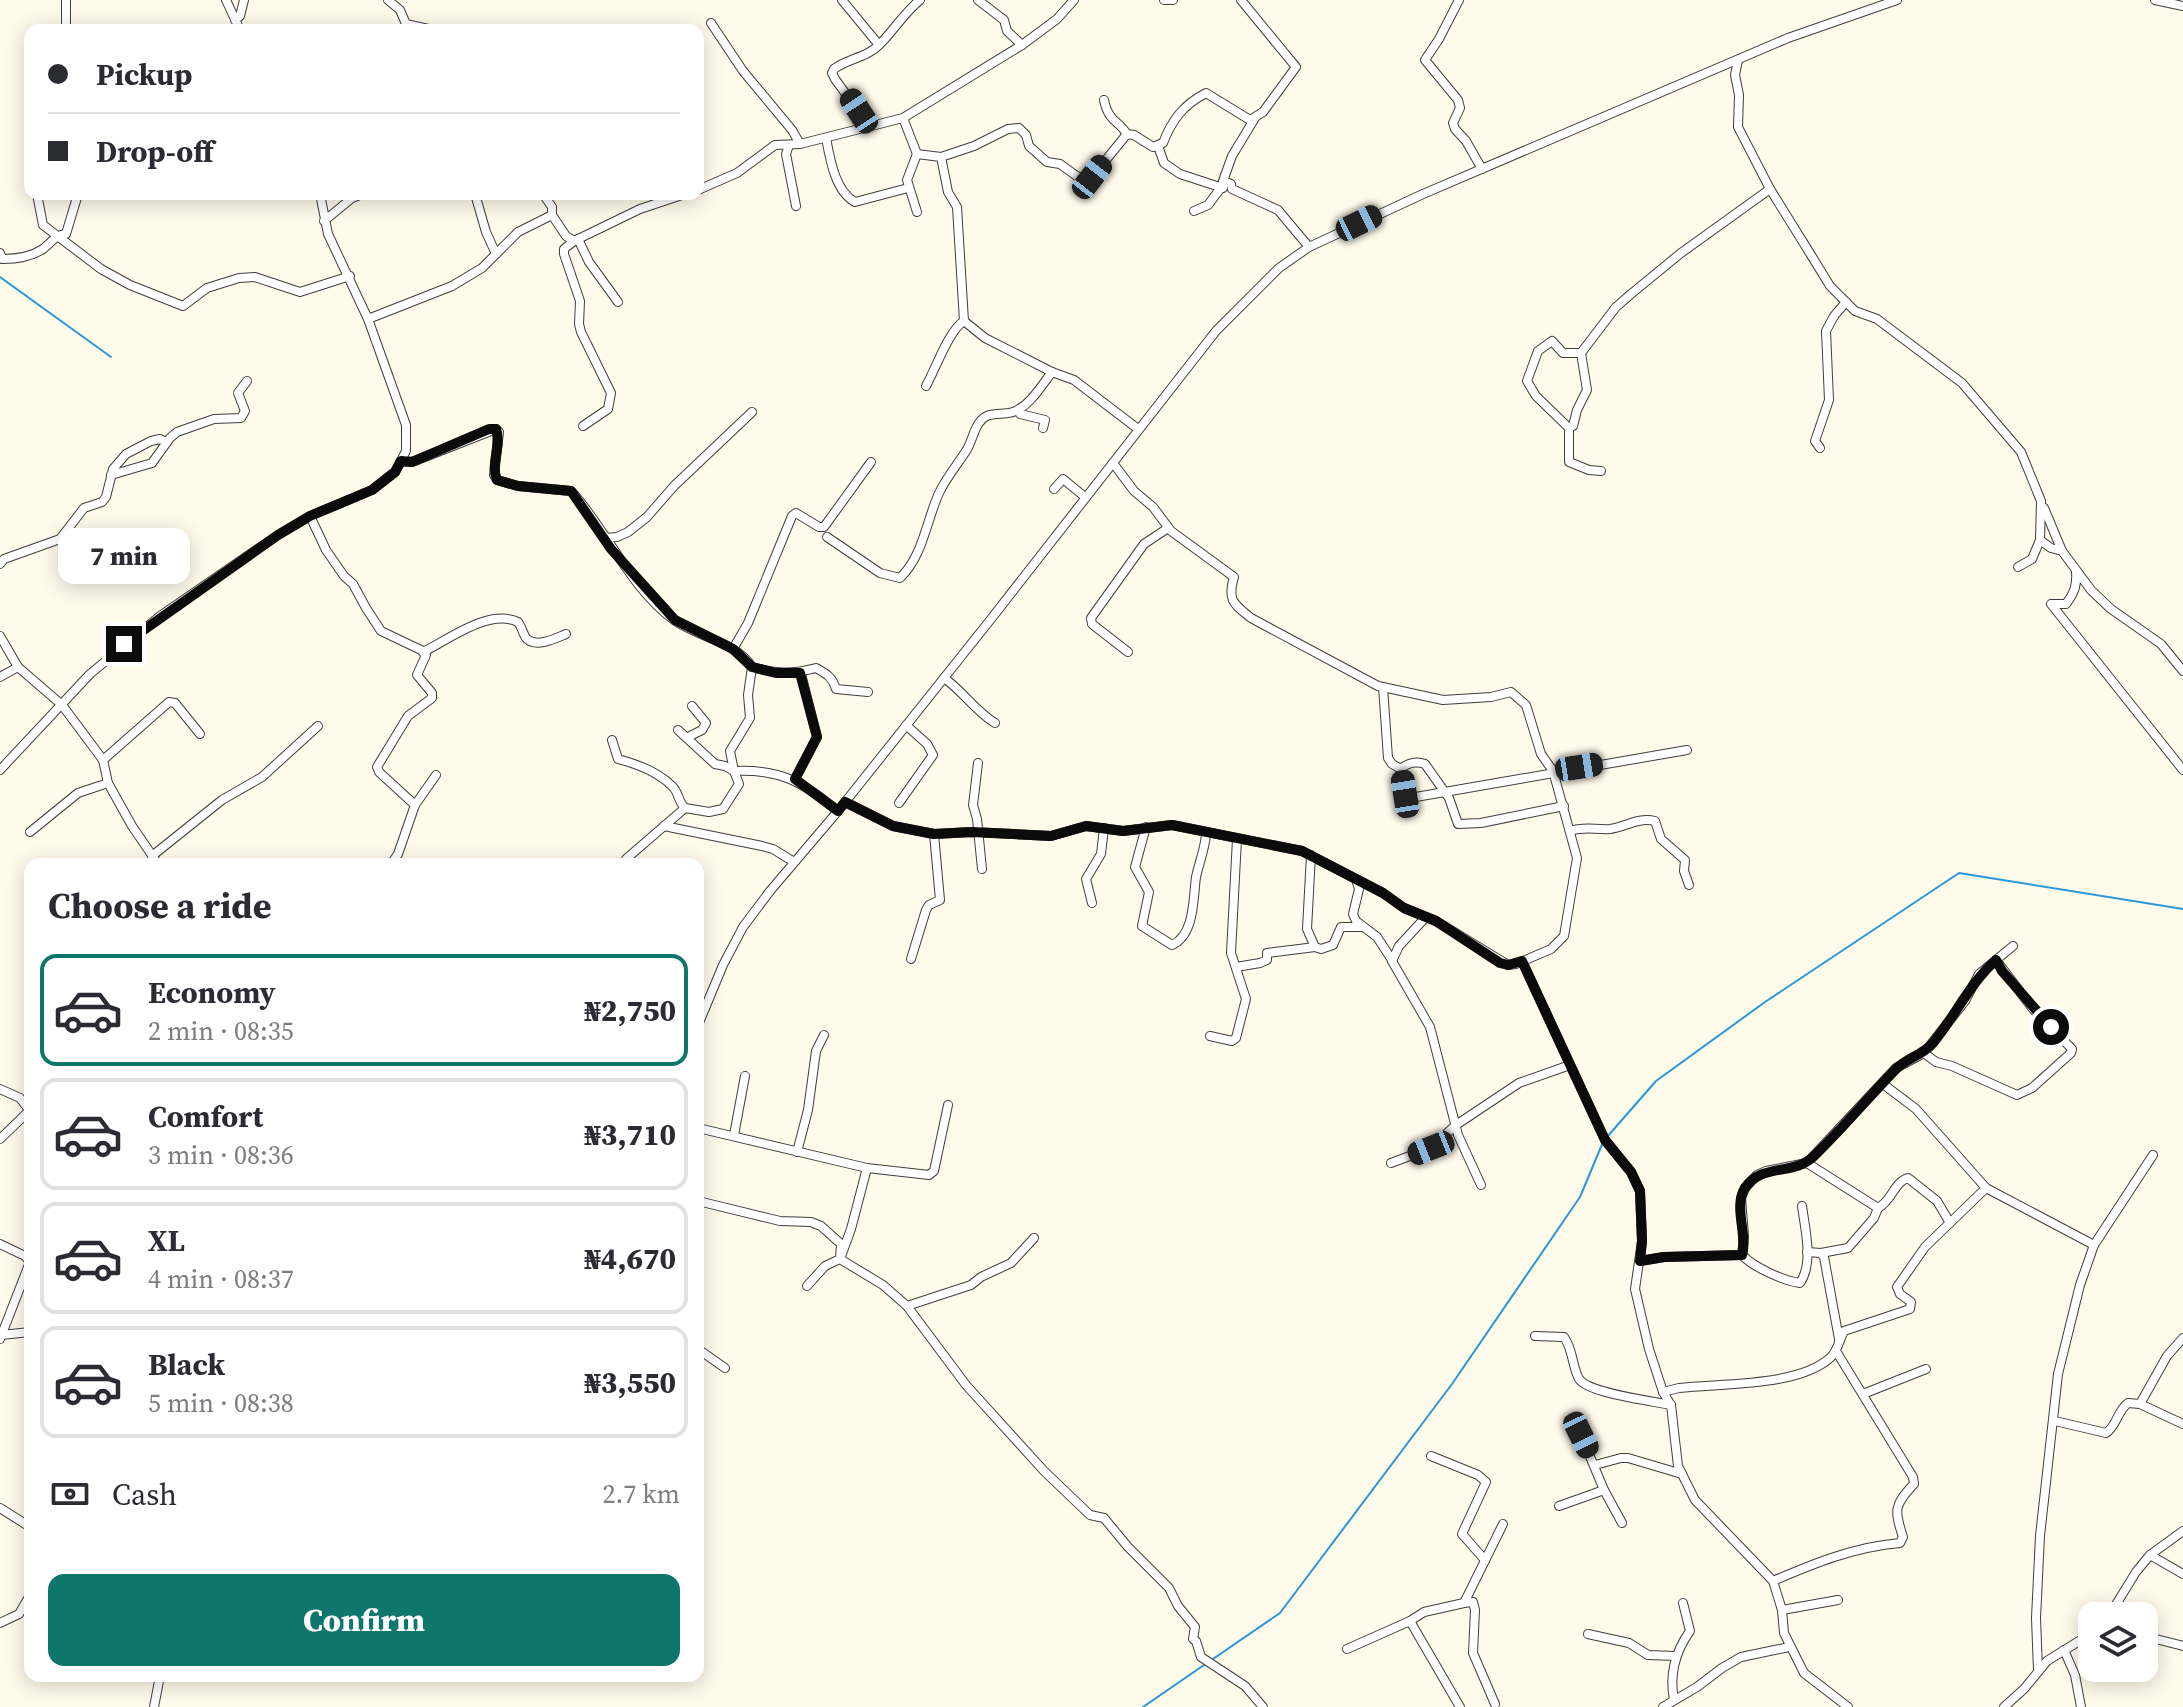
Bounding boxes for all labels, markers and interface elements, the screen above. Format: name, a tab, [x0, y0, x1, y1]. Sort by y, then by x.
text: Pickup	[96, 54, 192, 95]
car	[836, 84, 882, 138]
text: Drop-off	[96, 131, 214, 172]
car	[1068, 151, 1116, 203]
car	[1332, 202, 1386, 244]
callout: 7 min	[58, 528, 190, 584]
text: 7 min	[90, 538, 158, 574]
route end	[106, 626, 142, 662]
car	[1553, 751, 1605, 783]
car	[1389, 768, 1421, 820]
text: Choose a ride	[48, 881, 271, 930]
text: Economy	[148, 972, 276, 1013]
icon: car	[52, 974, 124, 1046]
text: ₦2,750	[584, 990, 676, 1031]
route start	[2033, 1009, 2069, 1045]
text: 2 min · 08:35	[148, 1013, 294, 1049]
text: Comfort	[148, 1096, 263, 1137]
icon: car	[52, 1098, 124, 1170]
text: ₦3,710	[584, 1114, 676, 1155]
car	[1404, 1128, 1458, 1168]
text: 3 min · 08:36	[148, 1137, 294, 1173]
text: XL	[148, 1220, 185, 1261]
icon: car	[52, 1222, 124, 1294]
text: ₦4,670	[584, 1238, 676, 1279]
text: 4 min · 08:37	[148, 1261, 294, 1297]
text: Black	[148, 1344, 225, 1385]
icon: car	[52, 1346, 124, 1418]
text: ₦3,550	[584, 1362, 676, 1403]
text: 5 min · 08:38	[148, 1385, 294, 1421]
car	[1560, 1408, 1602, 1462]
icon: cash	[48, 1472, 92, 1516]
text: Cash	[112, 1474, 177, 1515]
text: 2.7 km	[602, 1476, 680, 1512]
button: Confirm	[48, 1574, 680, 1666]
map controls	[2078, 1602, 2158, 1682]
button: layers	[2078, 1602, 2158, 1682]

